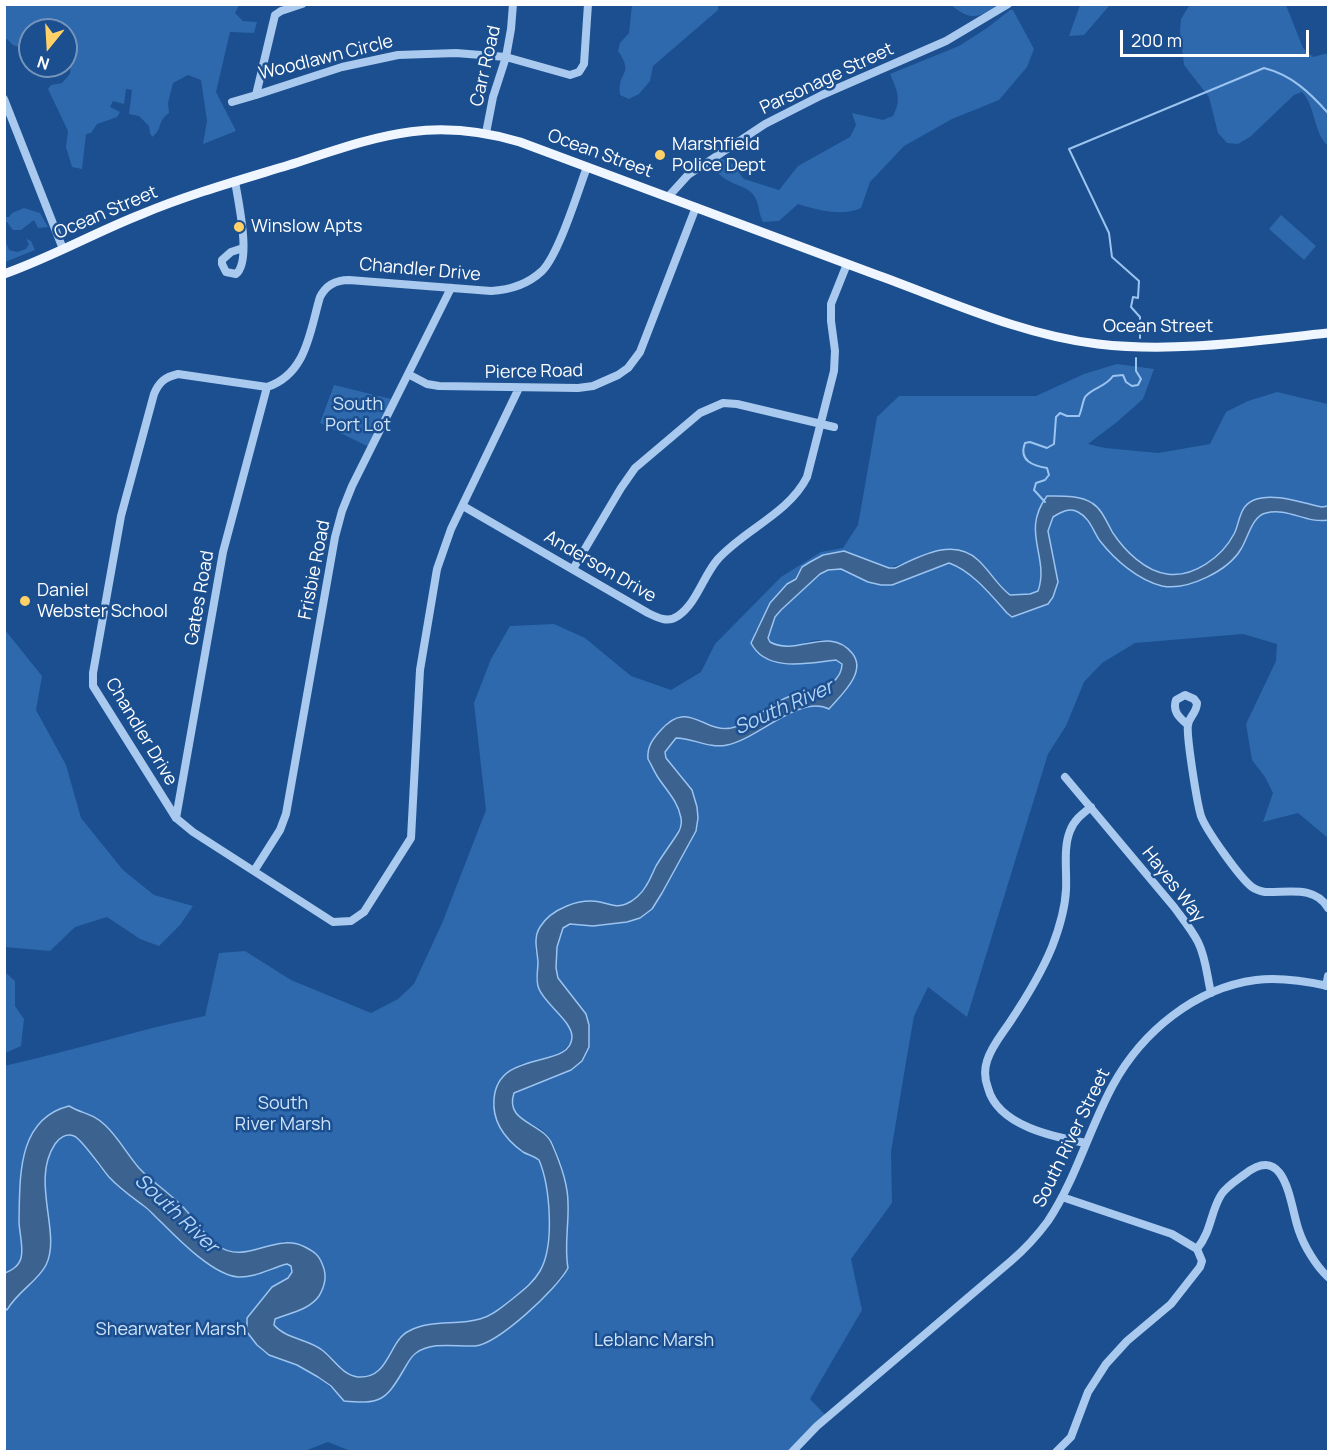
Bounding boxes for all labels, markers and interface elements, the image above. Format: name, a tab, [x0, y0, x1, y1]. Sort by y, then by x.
north arrow	[18, 18, 78, 78]
scale bar	[1123, 18, 1312, 56]
street label: Carr Road	[466, 24, 506, 108]
text: 200 m	[1131, 28, 1182, 52]
street label: Woodlawn Circle	[257, 31, 395, 85]
street label: Parsonage Street	[757, 39, 897, 119]
text: N	[34, 51, 52, 75]
street label: Ocean Street	[545, 125, 655, 183]
place label: Marshfield Police Dept	[672, 134, 766, 176]
marker: Marshfield Police Dept	[653, 148, 667, 162]
street label: Ocean Street	[51, 182, 161, 244]
place label: Winslow Apts	[251, 216, 362, 238]
marker: Winslow Apts	[232, 220, 246, 234]
street label: Chandler Drive	[358, 254, 482, 286]
street label: Ocean Street	[1103, 316, 1213, 338]
street label: Pierce Road	[485, 360, 583, 384]
park label: South Port Lot	[325, 394, 391, 436]
street label: Frisbie Road	[295, 518, 335, 622]
street label: Anderson Drive	[540, 526, 660, 608]
street label: Gates Road	[181, 549, 219, 647]
place label: Daniel Webster School	[37, 580, 168, 622]
marker: Daniel Webster School	[18, 594, 32, 608]
street label: Chandler Drive	[100, 674, 182, 790]
water label: South River	[731, 676, 837, 740]
street label: Hayes Way	[1137, 843, 1209, 927]
street label: South River Street	[1029, 1065, 1115, 1211]
park label: South River Marsh	[235, 1093, 331, 1136]
water label: South River	[129, 1169, 223, 1259]
park label: Shearwater Marsh	[96, 1319, 246, 1341]
park label: Leblanc Marsh	[594, 1330, 714, 1352]

